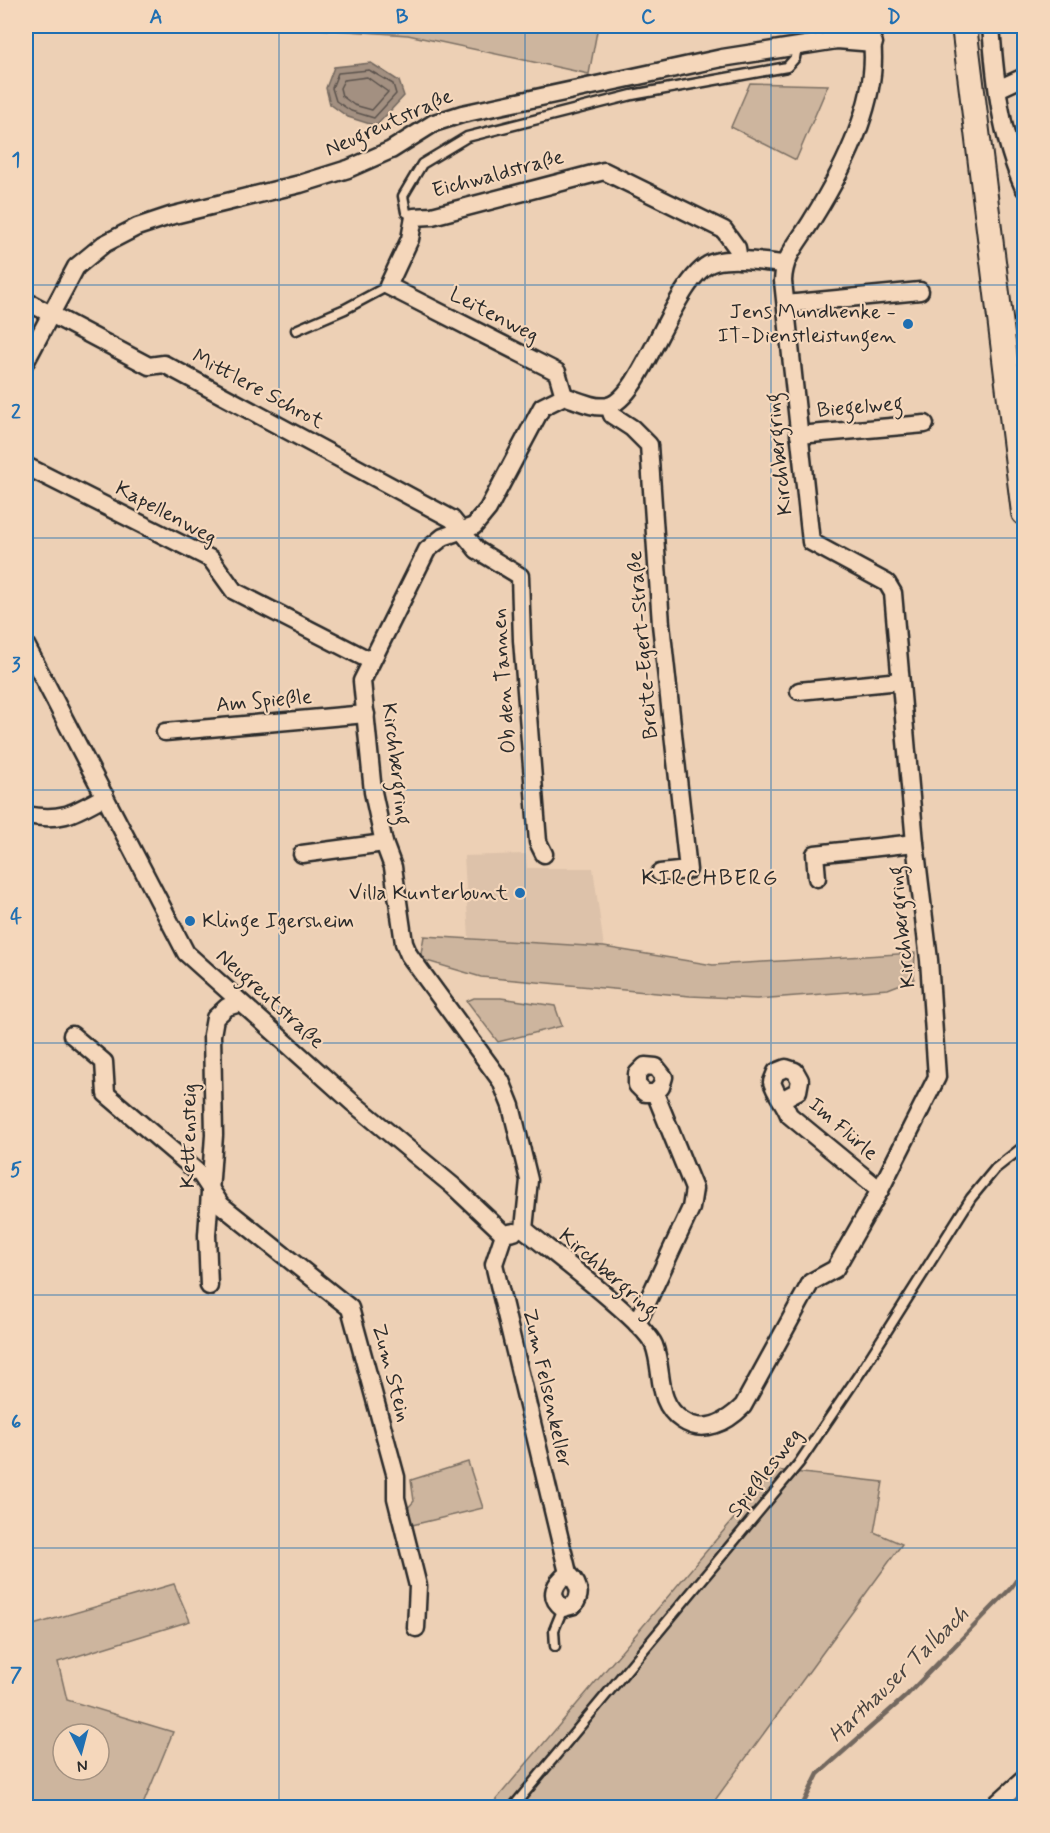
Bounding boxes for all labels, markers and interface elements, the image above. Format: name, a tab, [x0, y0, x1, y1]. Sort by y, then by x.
text: A	[149, 4, 163, 31]
text: B	[396, 4, 409, 31]
text: C	[641, 4, 656, 31]
text: D	[887, 4, 901, 31]
street label: Neugreutstraße	[321, 82, 458, 165]
street label: Eichwaldstraße	[429, 143, 567, 205]
text: 1	[12, 147, 20, 174]
street label: Leitenweg	[445, 281, 543, 349]
place label: Jens Mundhenke - IT-Dienstleistungen	[718, 298, 897, 352]
marker: Jens Mundhenke - IT-Dienstleistungen	[901, 317, 915, 331]
street label: Mittlere Schrot	[187, 342, 329, 436]
street label: Biegelweg	[816, 389, 904, 427]
street label: Kirchbergring	[759, 391, 801, 517]
text: 2	[11, 399, 21, 426]
street label: Kapellenweg	[110, 474, 222, 552]
street label: Breite-Egert-Straße	[621, 550, 665, 740]
street label: Ob den Tannen	[485, 607, 523, 755]
text: 3	[11, 652, 21, 679]
street label: Am Spießle	[215, 683, 313, 719]
street label: Kirchbergring	[373, 701, 417, 827]
street label: Kirchbergring	[882, 864, 924, 990]
district label: KIRCHBERG	[641, 865, 779, 893]
place label: Villa Kunterbunt	[349, 879, 509, 907]
marker: Villa Kunterbunt	[513, 886, 527, 900]
text: 4	[10, 904, 22, 931]
place label: Klinge Igersheim	[202, 907, 354, 937]
marker: Klinge Igersheim	[183, 914, 197, 928]
street label: Neugreutstraße	[208, 943, 330, 1057]
street label: Kettensteig	[174, 1083, 204, 1189]
street label: Im Flürle	[802, 1091, 884, 1167]
text: 5	[10, 1157, 22, 1184]
street label: Kirchbergring	[551, 1222, 664, 1325]
street label: Zum Felsenkeller	[515, 1306, 579, 1470]
street label: Zum Stein	[364, 1321, 418, 1425]
text: 6	[11, 1409, 21, 1436]
street label: Spießlesweg	[721, 1422, 809, 1524]
water label: Harthauser Talbach	[823, 1601, 975, 1749]
text: 7	[10, 1662, 22, 1689]
north arrow	[51, 1722, 111, 1782]
text: N	[76, 1754, 89, 1776]

